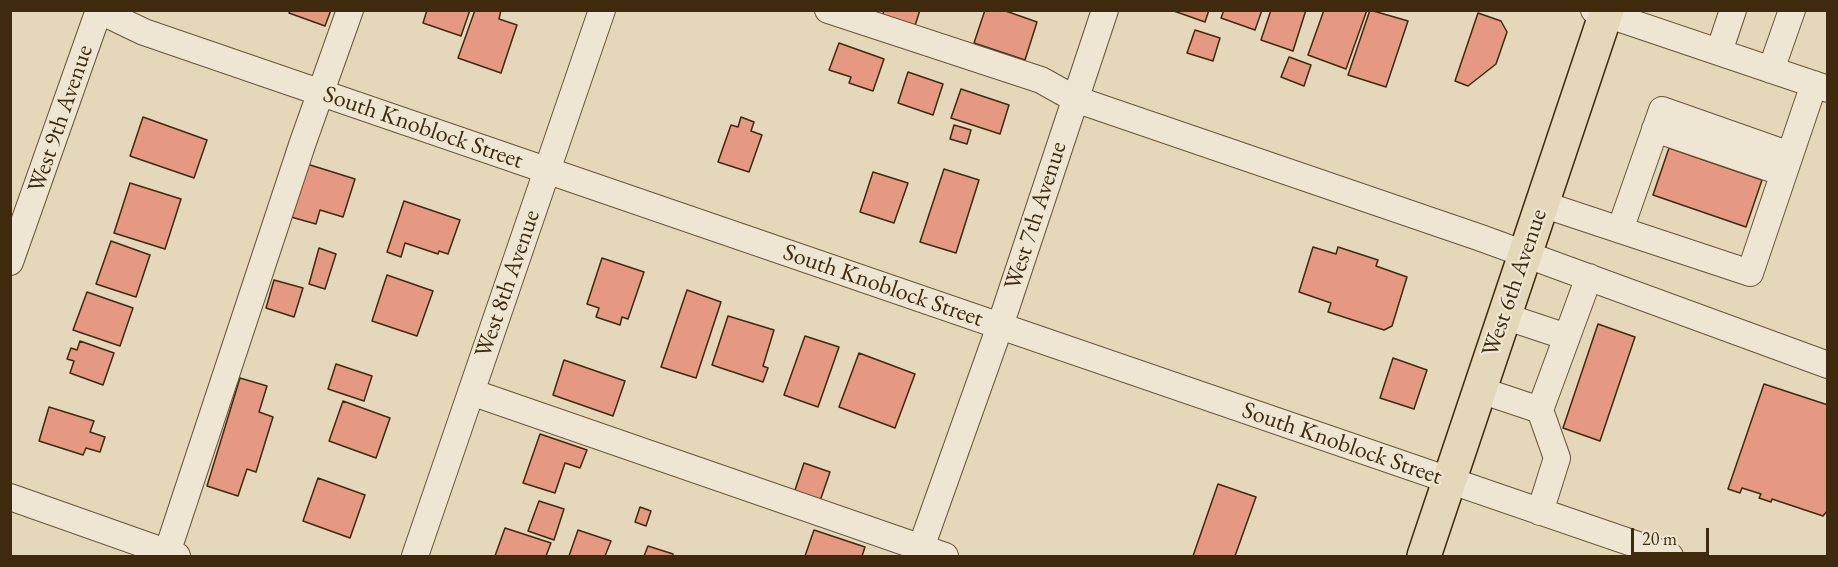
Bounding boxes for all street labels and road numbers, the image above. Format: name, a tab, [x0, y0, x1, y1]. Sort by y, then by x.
street label: West 9th Avenue	[22, 41, 100, 197]
street label: South Knoblock Street	[319, 80, 527, 176]
street label: West 7th Avenue	[998, 138, 1074, 294]
street label: West 6th Avenue	[1476, 205, 1554, 361]
street label: West 8th Avenue	[469, 206, 547, 362]
street label: South Knoblock Street	[779, 238, 987, 334]
street label: South Knoblock Street	[1238, 396, 1446, 492]

